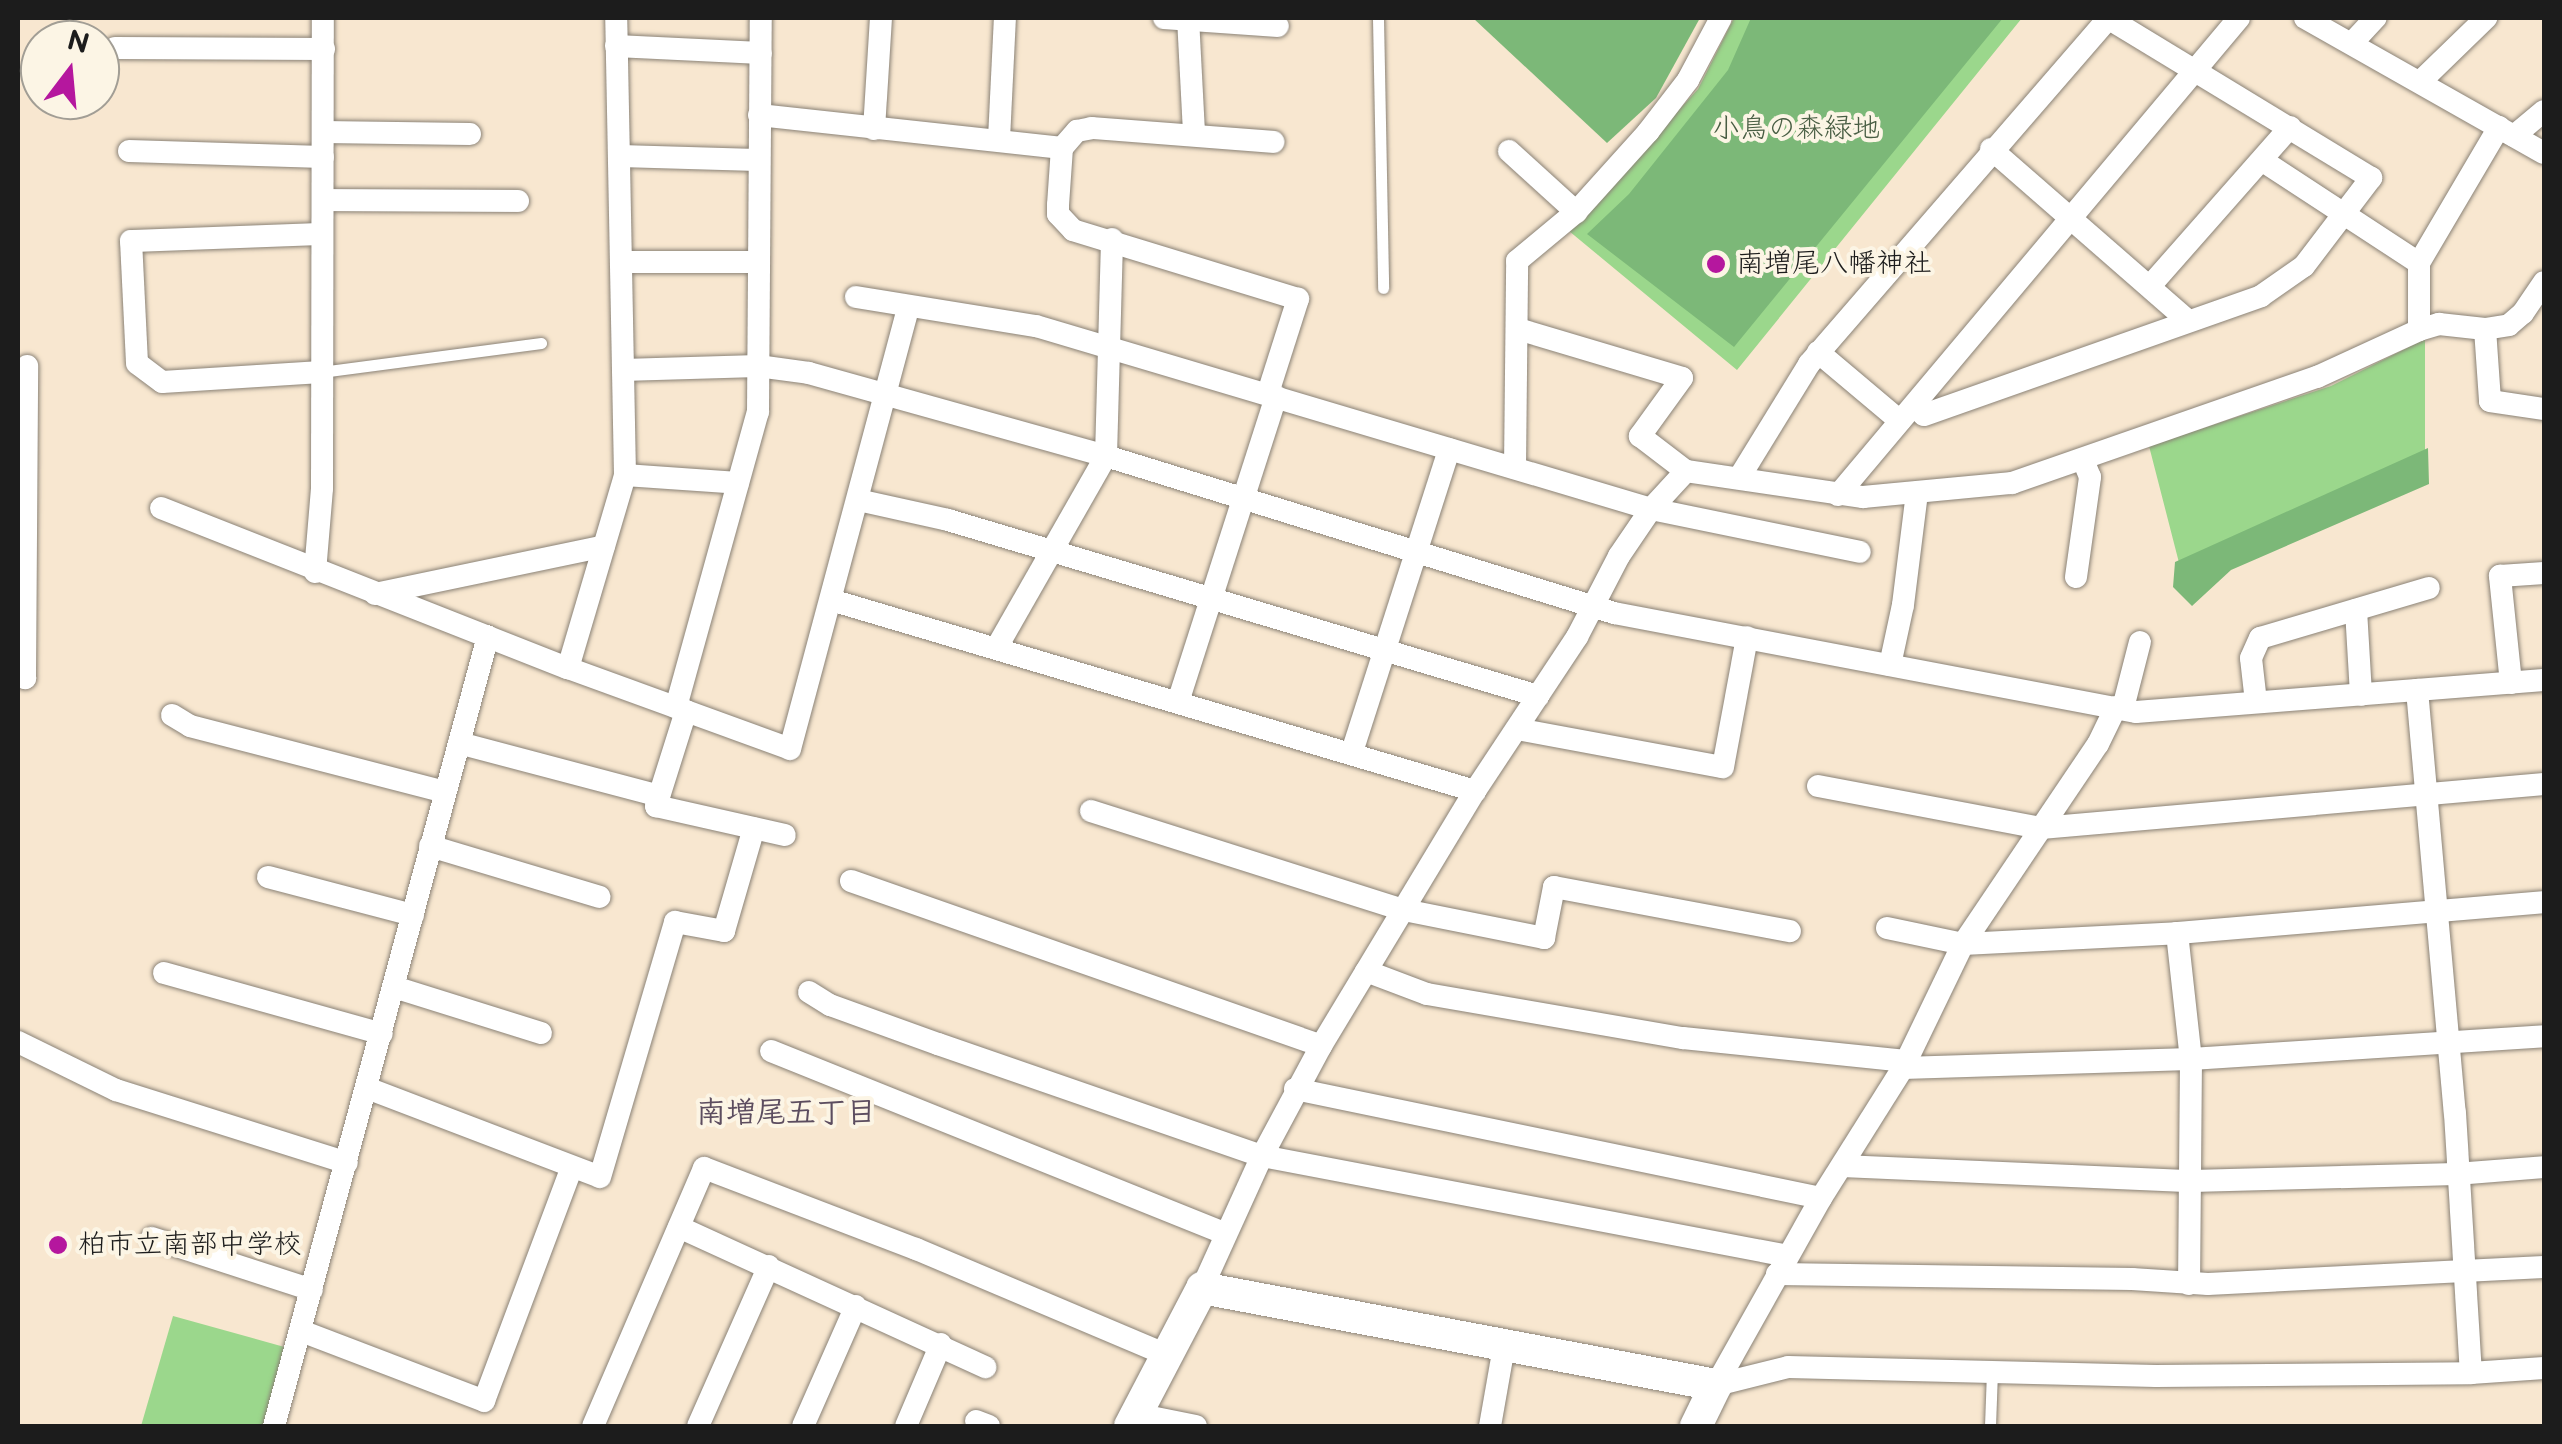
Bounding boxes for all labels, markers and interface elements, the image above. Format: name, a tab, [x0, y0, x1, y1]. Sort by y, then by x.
north arrow	[20, 20, 120, 120]
text: N	[63, 24, 93, 61]
park label: 小鳥の森緑地	[1712, 112, 1880, 146]
place label: 南増尾八幡神社	[1736, 247, 1932, 281]
marker: 南増尾八幡神社	[1705, 253, 1727, 275]
district label: 南増尾五丁目	[696, 1095, 876, 1131]
place label: 柏市立南部中学校	[78, 1228, 302, 1262]
marker: 柏市立南部中学校	[47, 1234, 69, 1256]

